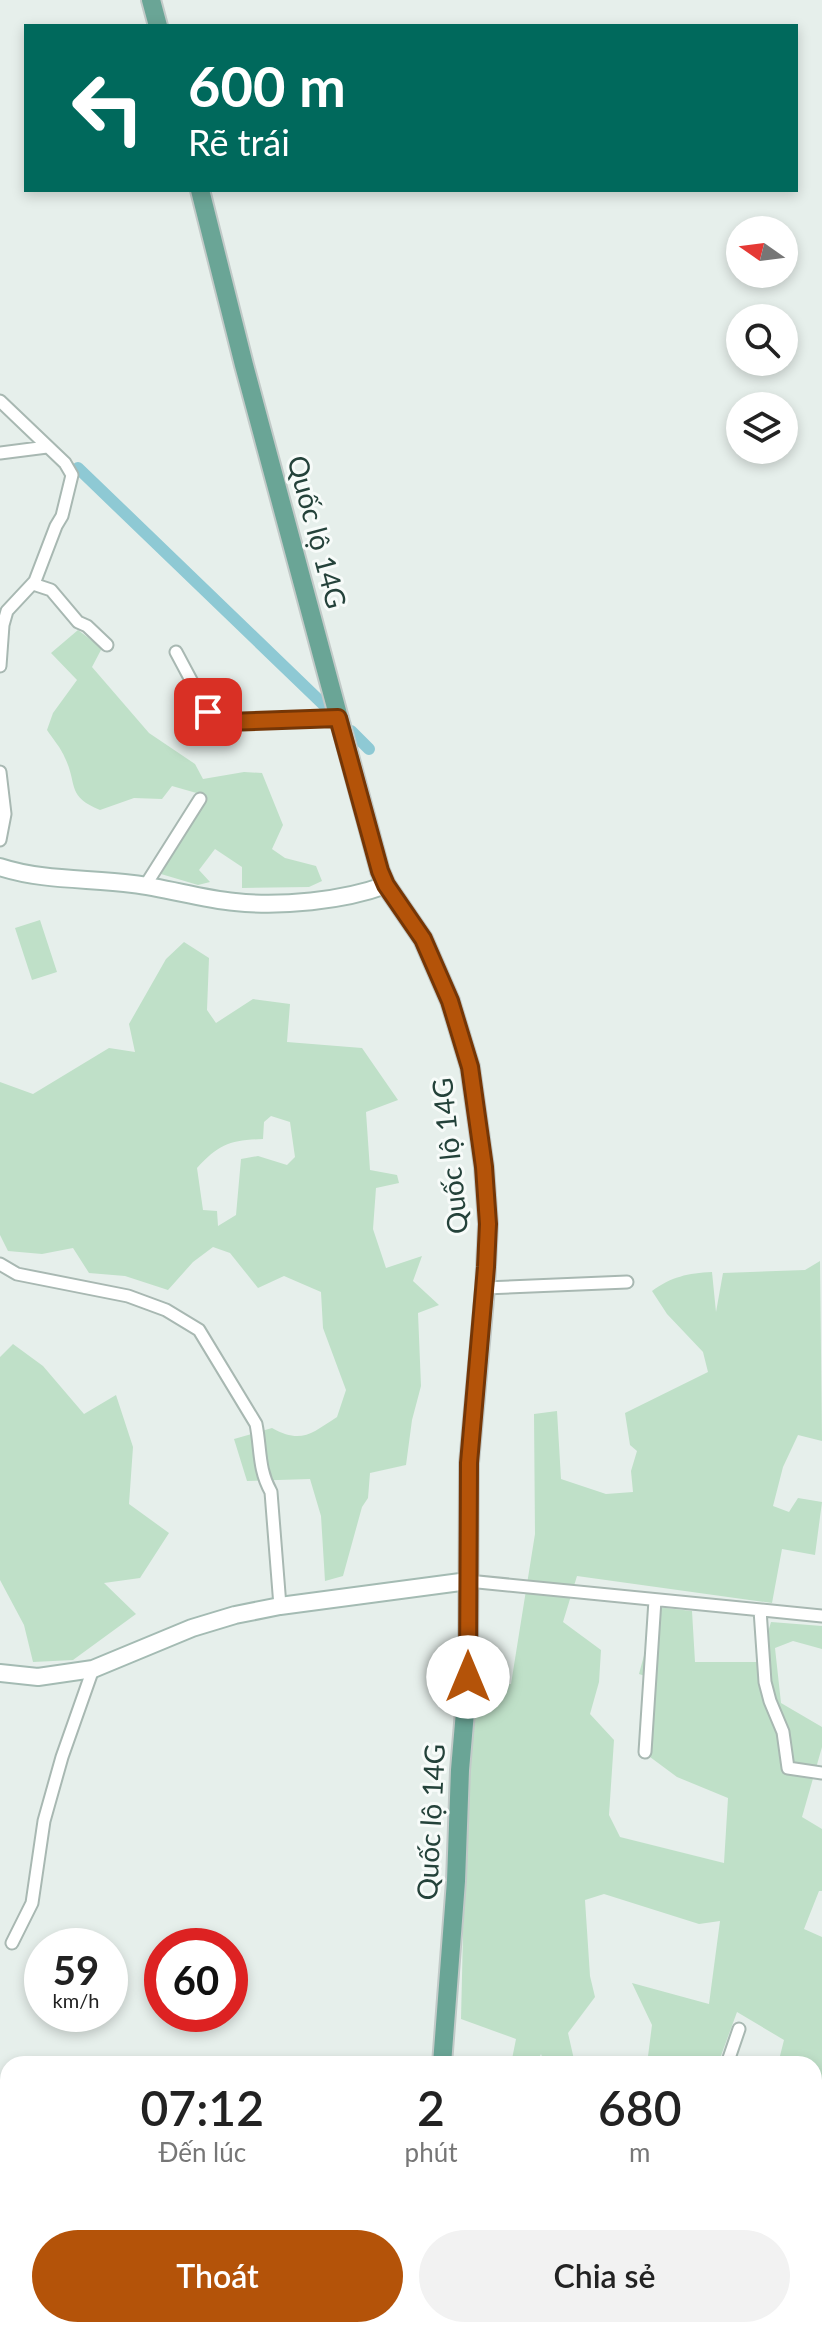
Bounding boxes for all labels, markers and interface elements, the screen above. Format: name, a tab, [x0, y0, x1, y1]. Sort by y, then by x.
text: 600 m	[188, 52, 346, 119]
icon: left	[56, 56, 160, 160]
text: Rẽ trái	[188, 120, 290, 164]
north arrow	[726, 216, 798, 288]
map controls	[726, 216, 798, 464]
button: search	[726, 304, 798, 376]
button: layers	[726, 392, 798, 464]
street label: Quốc lộ 14G	[281, 452, 355, 612]
pin	[174, 678, 242, 746]
icon: arrive	[186, 690, 230, 734]
street label: Quốc lộ 14G	[424, 1076, 474, 1236]
position arrow	[426, 1635, 510, 1719]
street label: Quốc lộ 14G	[409, 1743, 451, 1901]
speed limit sign: 60	[144, 1928, 248, 2032]
text: 59	[53, 1946, 99, 1994]
text: km/h	[53, 1988, 99, 2012]
text: 07:12	[141, 2079, 264, 2136]
text: 2	[417, 2079, 445, 2136]
text: 680	[598, 2079, 682, 2136]
text: Đến lúc	[158, 2136, 246, 2168]
text: phút	[405, 2136, 457, 2168]
text: m	[629, 2136, 650, 2168]
button: Thoát	[32, 2230, 403, 2322]
button: Chia sẻ	[419, 2230, 790, 2322]

